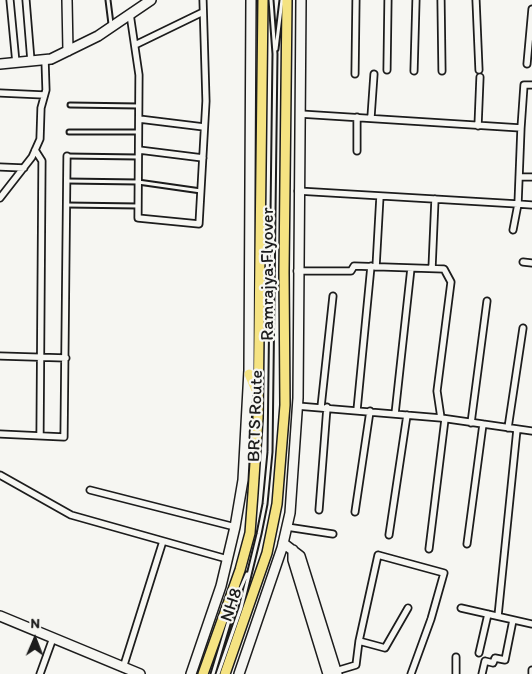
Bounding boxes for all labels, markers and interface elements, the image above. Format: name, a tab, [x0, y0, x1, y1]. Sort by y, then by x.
street label: Ramrajya Flyover	[257, 207, 279, 341]
street label: BRTS Route	[244, 369, 268, 463]
street label: NH8	[216, 585, 248, 625]
north arrow	[10, 614, 60, 664]
text: N	[30, 615, 40, 632]

